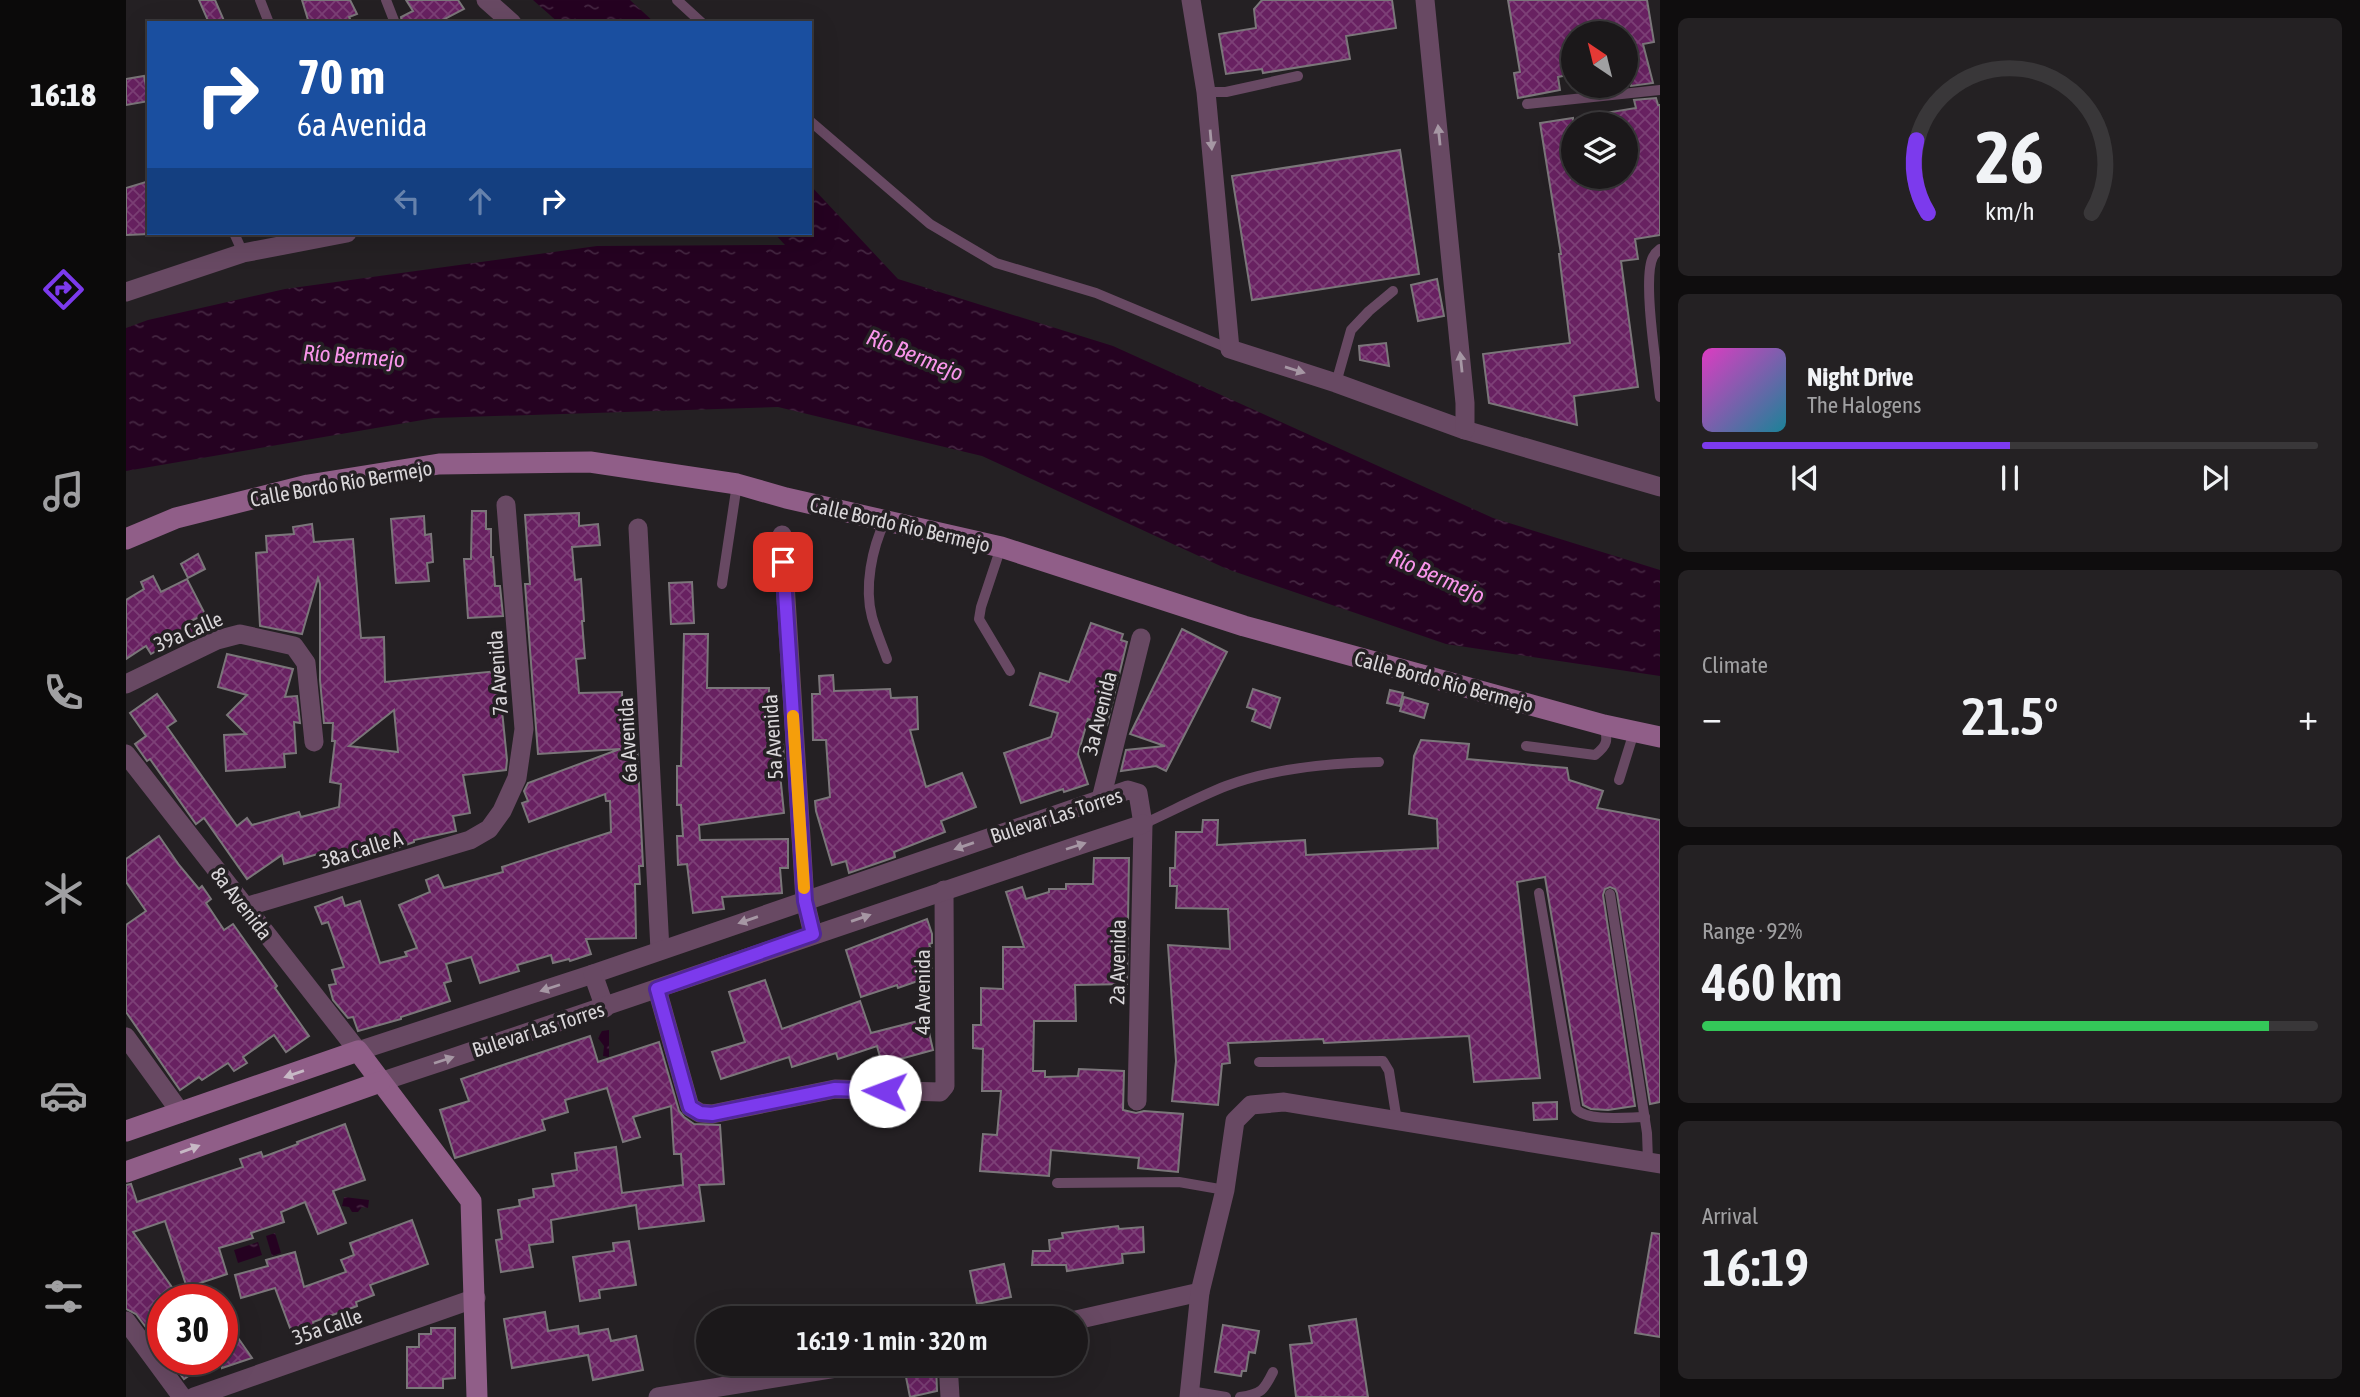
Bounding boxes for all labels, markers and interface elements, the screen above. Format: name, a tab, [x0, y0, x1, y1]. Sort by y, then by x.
north arrow	[1561, 21, 1638, 98]
map controls	[1561, 21, 1638, 189]
text: 70 m	[297, 48, 385, 104]
icon: right	[182, 49, 273, 140]
text: 16:18	[30, 76, 96, 113]
text: 6a Avenida	[297, 106, 427, 143]
button: layers	[1561, 112, 1638, 189]
text: 26	[1976, 115, 2044, 198]
one-way arrow	[1433, 124, 1444, 146]
one-way arrow	[1205, 130, 1216, 152]
icon: left	[388, 182, 426, 220]
icon: ahead	[461, 182, 499, 220]
icon: right	[534, 182, 572, 220]
text: km/h	[1985, 197, 2035, 225]
icon: directions	[39, 265, 88, 314]
water label: Río Bermejo	[863, 324, 967, 386]
water label: Río Bermejo	[302, 339, 406, 373]
one-way arrow	[1455, 351, 1466, 373]
text: Night Drive	[1807, 362, 1914, 392]
one-way arrow	[1284, 365, 1305, 375]
text: The Halogens	[1807, 392, 1921, 418]
street label: Calle Bordo Río Bermejo	[248, 455, 434, 511]
icon: previous	[1786, 459, 1824, 497]
icon: pause	[1991, 459, 2029, 497]
icon: next	[2196, 459, 2234, 497]
icon: music	[39, 467, 88, 516]
street label: Calle Bordo Río Bermejo	[807, 492, 993, 556]
pin	[753, 532, 813, 592]
icon: arrive	[764, 543, 802, 581]
water label: Río Bermejo	[1385, 543, 1489, 609]
street label: 39a Calle	[150, 606, 226, 656]
street label: 7a Avenida	[482, 630, 512, 716]
street label: Calle Bordo Río Bermejo	[1352, 646, 1536, 716]
text: Climate	[1702, 652, 1768, 678]
icon: phone	[39, 668, 88, 717]
street label: 3a Avenida	[1077, 669, 1121, 757]
text: 21.5°	[1962, 686, 2058, 746]
street label: 5a Avenida	[757, 694, 787, 780]
text: −	[1702, 695, 1722, 738]
text: +	[2298, 695, 2318, 738]
street label: 6a Avenida	[613, 697, 641, 783]
street label: Bulevar Las Torres	[987, 782, 1125, 848]
street label: 38a Calle A	[317, 825, 406, 873]
one-way arrow	[1066, 840, 1087, 851]
one-way arrow	[953, 841, 974, 852]
street label: 8a Avenida	[206, 862, 278, 944]
icon: climate	[39, 869, 88, 918]
one-way arrow	[850, 912, 871, 923]
one-way arrow	[738, 915, 759, 926]
text: Range · 92%	[1702, 918, 1802, 944]
street label: 2a Avenida	[1104, 919, 1130, 1005]
street label: 4a Avenida	[910, 949, 934, 1035]
text: 460 km	[1702, 952, 1843, 1012]
one-way arrow	[539, 984, 560, 994]
street label: Bulevar Las Torres	[469, 996, 607, 1062]
one-way arrow	[434, 1054, 455, 1065]
position arrow	[848, 1054, 922, 1128]
one-way arrow	[283, 1069, 304, 1080]
icon: car	[39, 1071, 88, 1120]
one-way arrow	[180, 1143, 201, 1154]
text: Arrival	[1702, 1203, 1758, 1229]
text: 16:19	[1702, 1237, 1809, 1297]
icon: filters	[39, 1272, 88, 1321]
speed limit sign: 30	[147, 1284, 238, 1375]
street label: 35a Calle	[289, 1303, 365, 1349]
text: 16:19 · 1 min · 320 m	[797, 1326, 987, 1356]

